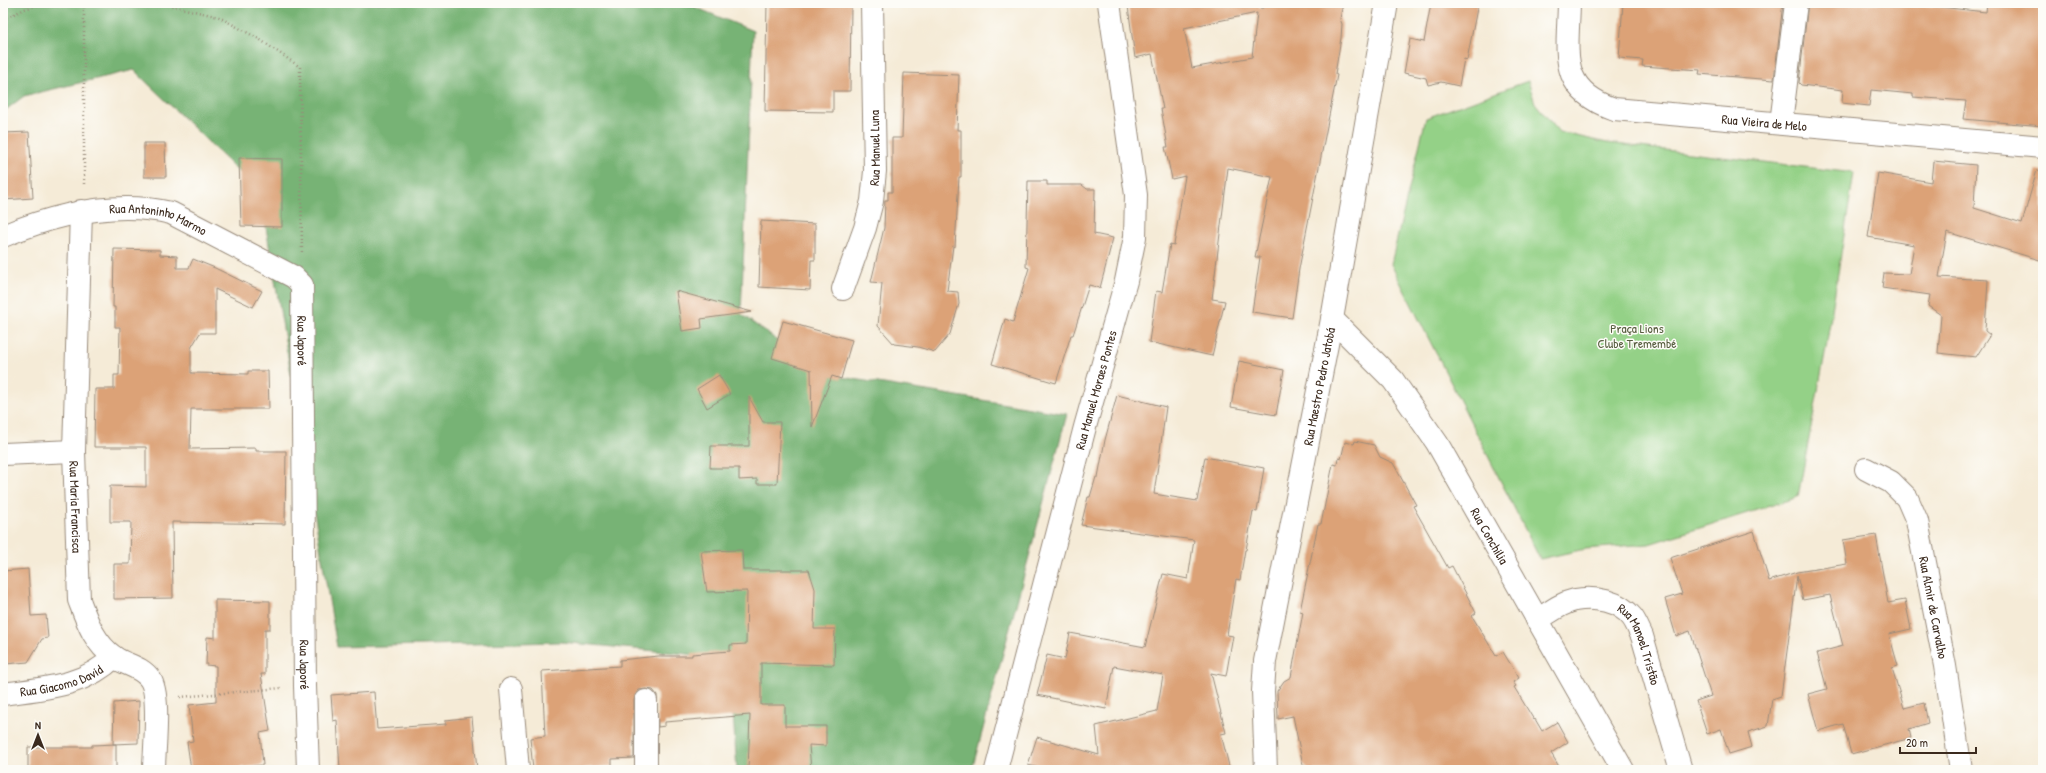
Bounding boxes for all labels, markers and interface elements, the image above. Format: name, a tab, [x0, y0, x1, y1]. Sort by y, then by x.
street label: Rua Manuel Luna	[865, 110, 884, 187]
street label: Rua Vieira de Melo	[1721, 110, 1808, 135]
street label: Rua Antoninho Marmo	[109, 199, 210, 239]
street label: Rua Japoré	[293, 316, 312, 366]
park label: Praça Lions Clube Tremembé	[1598, 319, 1676, 352]
street label: Rua Maestro Pedro Jatobá	[1298, 326, 1339, 447]
street label: Rua Manuel Moraes Pontes	[1071, 328, 1121, 452]
street label: Rua Maria Francisca	[65, 461, 86, 553]
street label: Rua Conchilia	[1467, 504, 1513, 567]
street label: Rua Almir de Carvalho	[1915, 555, 1952, 660]
street label: Rua Manoel Tristão	[1614, 599, 1665, 687]
street label: Rua Japoré	[296, 640, 314, 690]
street label: Rua Giacomo David	[19, 660, 106, 701]
north arrow	[18, 715, 58, 755]
text: N	[35, 718, 41, 732]
scale bar	[1900, 729, 1976, 755]
text: 20 m	[1906, 734, 1928, 751]

